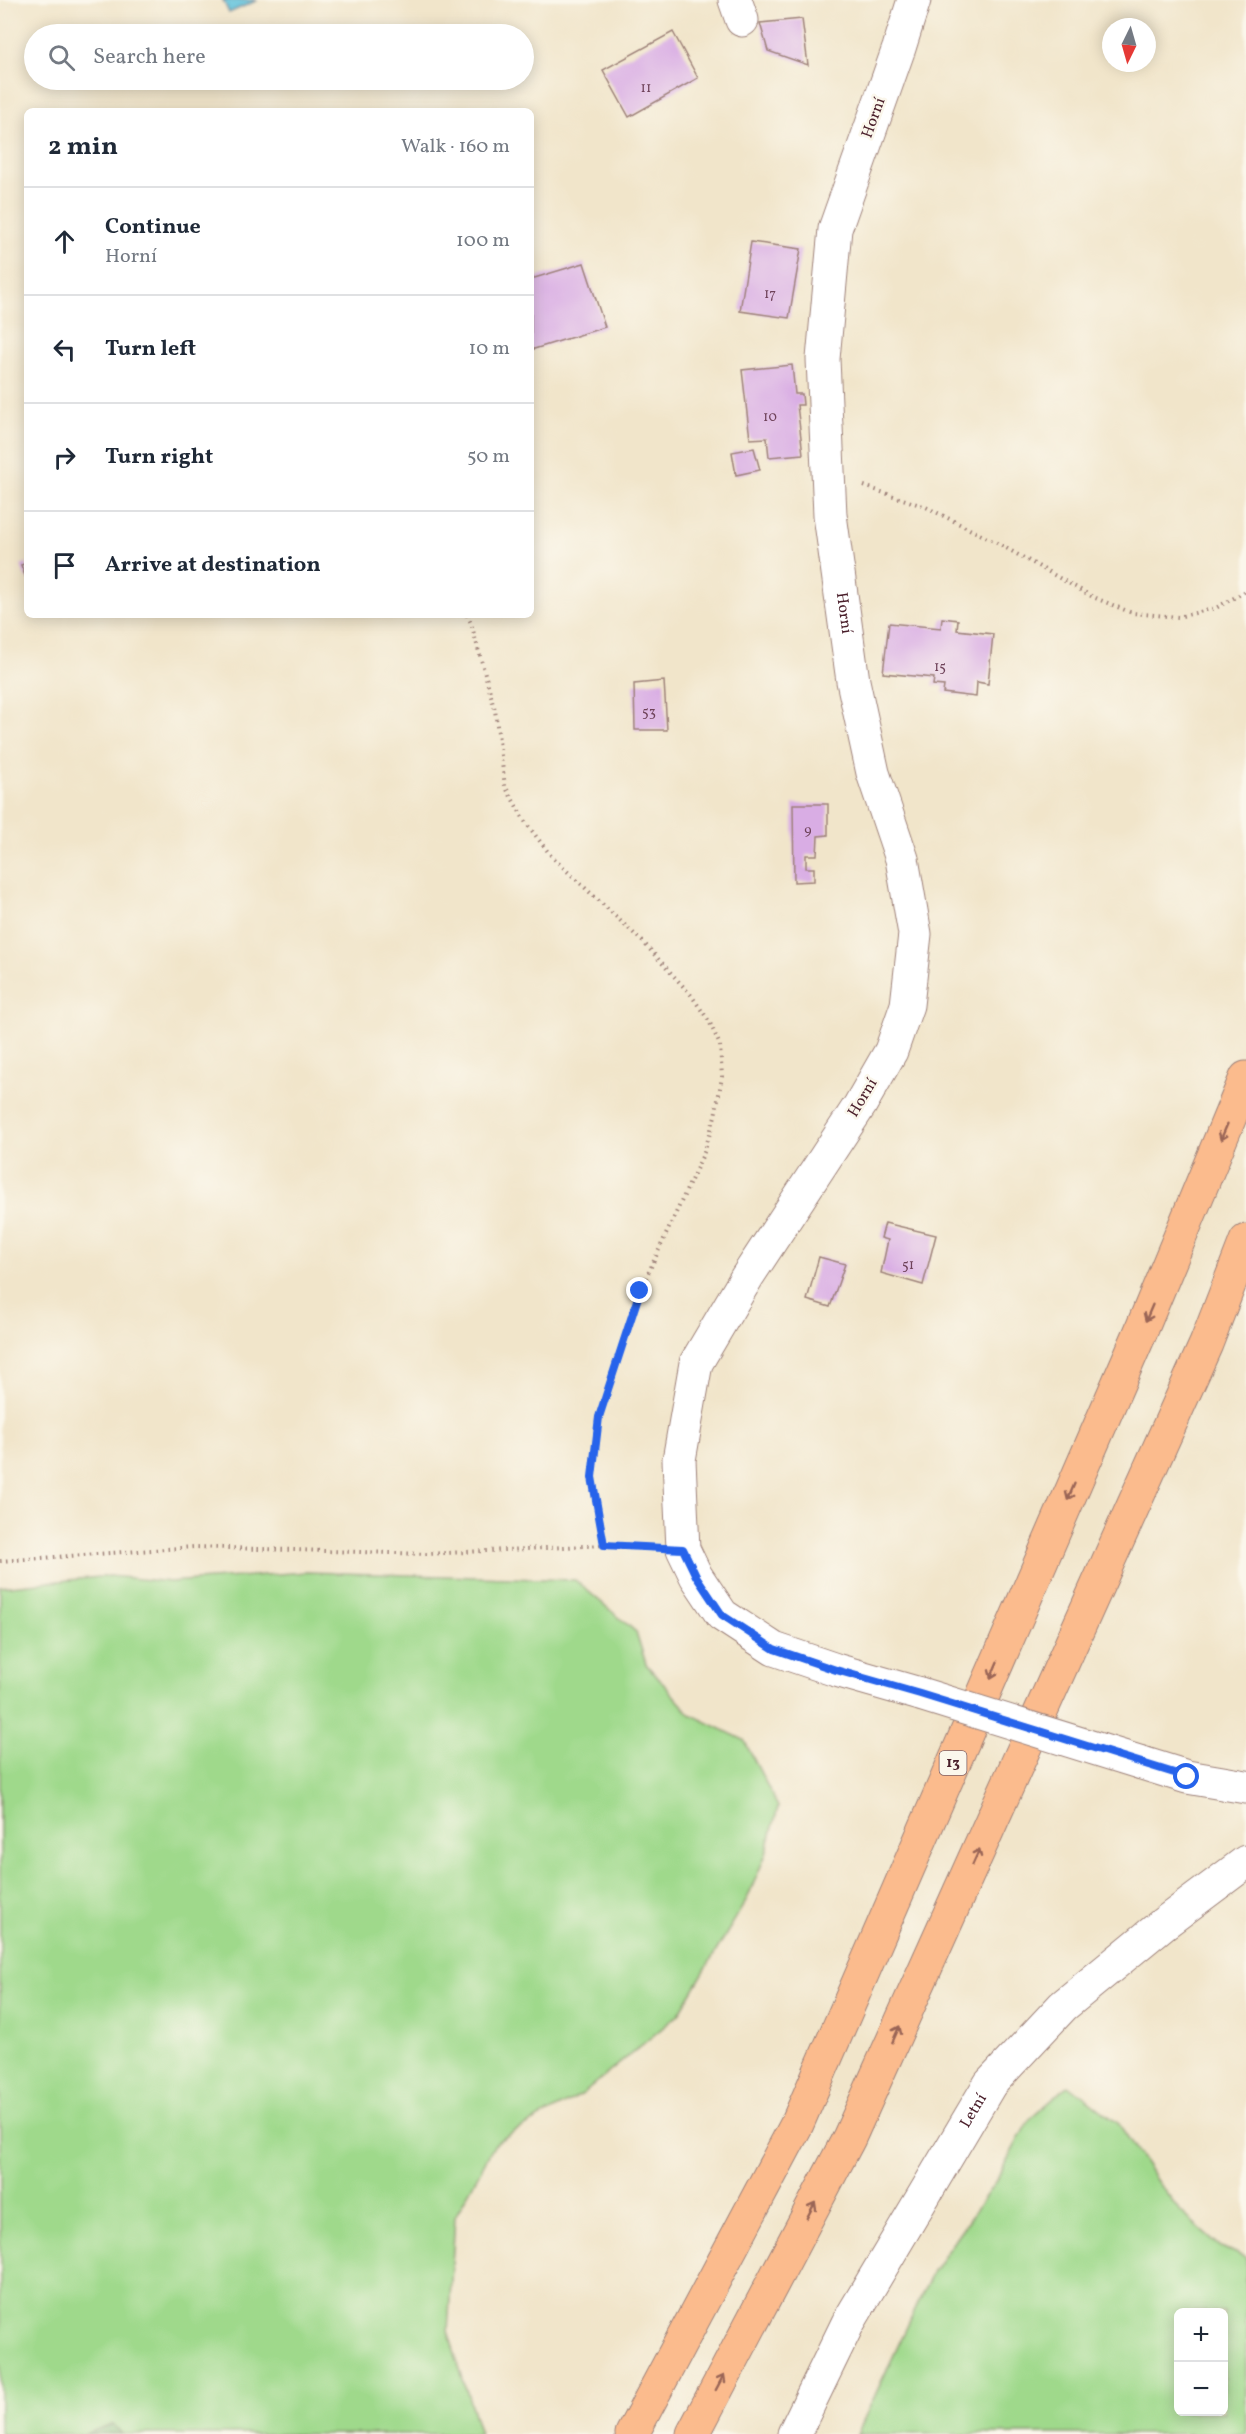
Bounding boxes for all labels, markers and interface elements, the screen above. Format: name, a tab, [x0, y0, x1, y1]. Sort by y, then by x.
north arrow	[1102, 18, 1156, 72]
search box	[24, 24, 534, 90]
icon: search	[45, 41, 78, 74]
text: Search here	[93, 42, 206, 73]
house number: 11	[641, 79, 651, 98]
street label: Horní	[857, 95, 892, 141]
text: 2 min	[48, 129, 118, 165]
text: Walk · 160 m	[401, 133, 510, 161]
text: Continue	[105, 212, 201, 243]
icon: ahead	[48, 225, 81, 258]
text: 100 m	[456, 227, 510, 255]
text: Horní	[105, 243, 157, 271]
house number: 17	[764, 285, 776, 304]
icon: left	[48, 333, 81, 366]
text: Turn left	[105, 334, 196, 365]
text: 10 m	[469, 335, 510, 363]
house number: 10	[763, 408, 777, 427]
icon: right	[48, 441, 81, 474]
text: Turn right	[105, 442, 213, 473]
text: 50 m	[467, 443, 510, 471]
icon: arrive	[48, 549, 81, 582]
text: Arrive at destination	[105, 550, 321, 581]
street label: Horní	[830, 591, 857, 635]
house number: 15	[934, 658, 946, 677]
house number: 53	[642, 703, 656, 722]
house number: 9	[804, 821, 812, 840]
street label: Horní	[843, 1074, 883, 1122]
one-way arrow	[1218, 1123, 1229, 1141]
house number: 51	[902, 1256, 914, 1275]
route end	[626, 1277, 652, 1303]
one-way arrow	[1143, 1303, 1154, 1321]
one-way arrow	[1065, 1482, 1077, 1500]
one-way arrow	[987, 1661, 999, 1679]
road number: 13	[940, 1751, 966, 1775]
route start	[1173, 1763, 1199, 1789]
one-way arrow	[970, 1848, 982, 1866]
one-way arrow	[891, 2026, 902, 2044]
street label: Letní	[955, 2090, 993, 2132]
one-way arrow	[805, 2202, 817, 2219]
map controls	[1174, 2308, 1228, 2416]
button: +	[1174, 2308, 1228, 2362]
button: −	[1174, 2362, 1228, 2416]
one-way arrow	[715, 2374, 726, 2392]

